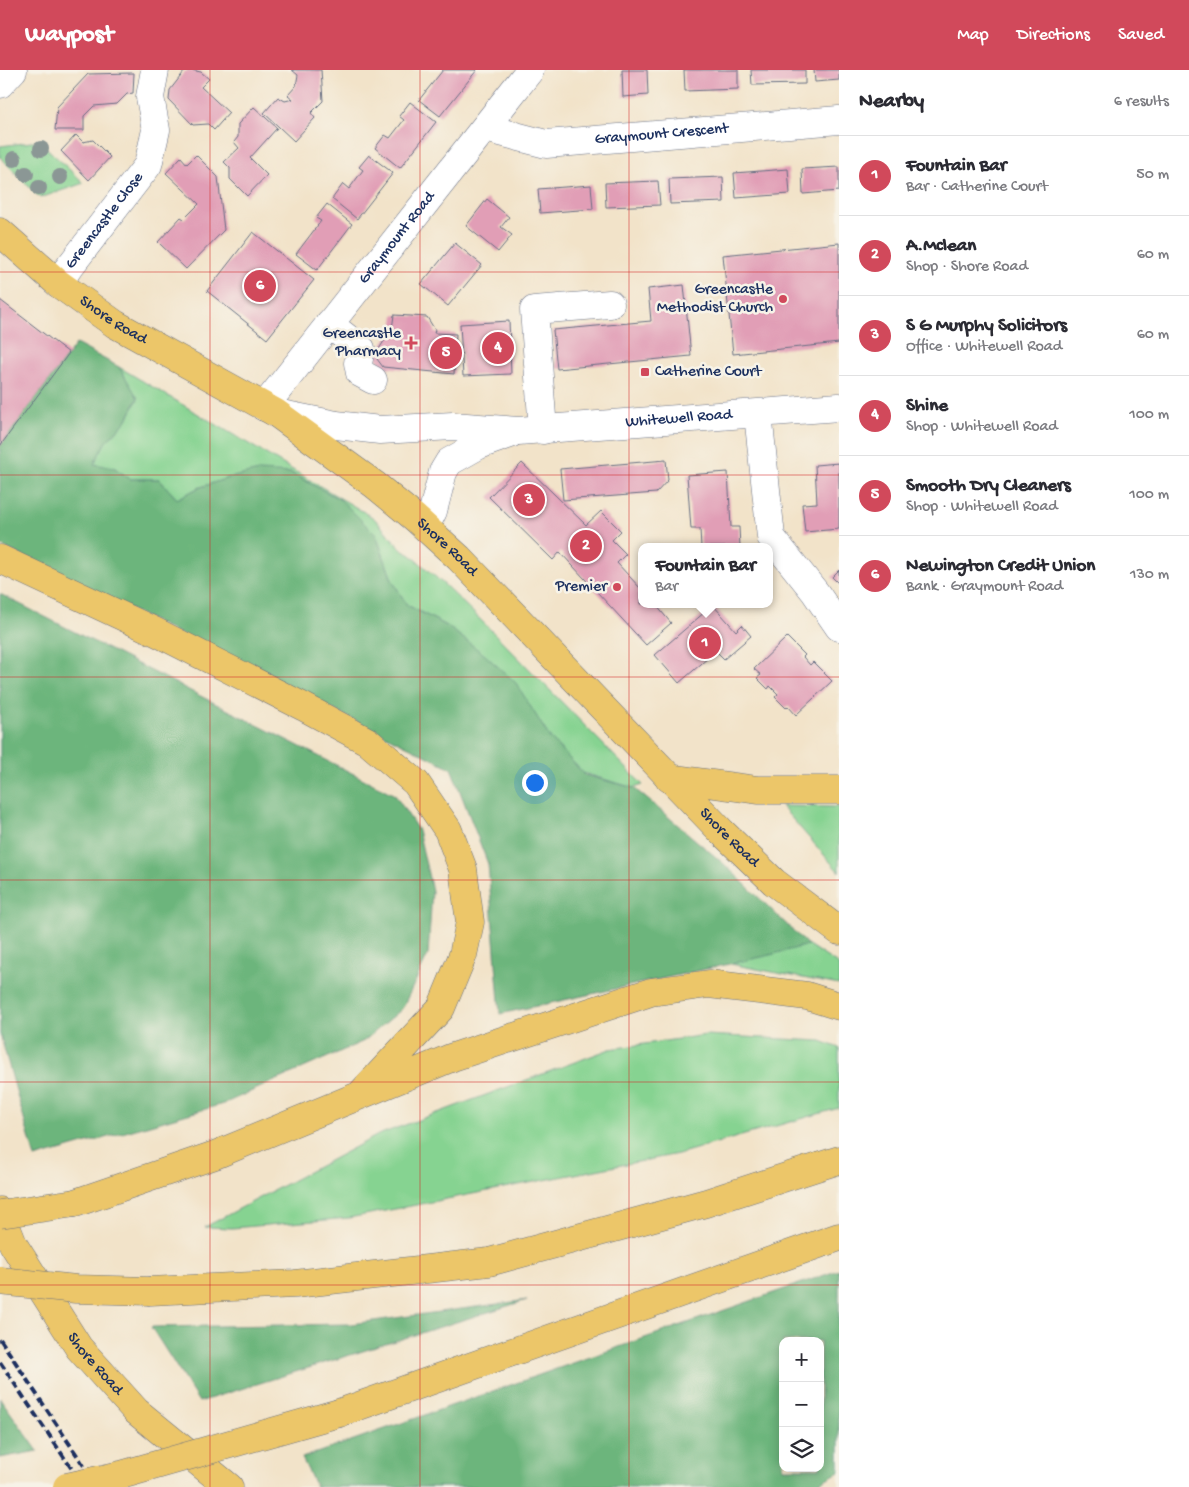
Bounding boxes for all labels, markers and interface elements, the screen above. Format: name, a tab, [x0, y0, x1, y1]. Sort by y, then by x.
text: Waypost	[25, 21, 113, 50]
text: Map	[957, 25, 989, 46]
text: Directions	[1017, 25, 1090, 46]
text: Saved	[1118, 25, 1164, 46]
text: Nearby	[859, 90, 924, 115]
text: 6 results	[1114, 93, 1169, 112]
street label: Graymount Crescent	[594, 119, 731, 149]
text: Fountain Bar	[906, 155, 1006, 178]
text: 1	[872, 166, 878, 185]
text: 50 m	[1136, 166, 1169, 185]
street label: Greencastle Close	[62, 168, 148, 273]
text: Bar · Catherine Court	[906, 178, 1048, 197]
street label: Graymount Road	[355, 187, 441, 288]
text: A.Mclean	[906, 235, 976, 258]
text: 2	[871, 246, 879, 265]
text: 60 m	[1137, 246, 1169, 265]
text: Shop · Shore Road	[906, 258, 1028, 277]
pin: 6	[244, 267, 276, 305]
place label: Greencastle Methodist Church	[657, 281, 774, 318]
street label: Shore Road	[75, 292, 152, 350]
marker: Greencastle Methodist Church	[777, 293, 789, 305]
text: S G Murphy Solicitors	[906, 315, 1067, 338]
place label: Greencastle Pharmacy	[323, 325, 402, 362]
text: 3	[871, 326, 879, 345]
text: 60 m	[1137, 326, 1169, 345]
pin: 4	[482, 329, 514, 367]
pin: 5	[430, 334, 462, 372]
marker: Greencastle Pharmacy	[405, 337, 417, 349]
text: Office · Whitewell Road	[906, 338, 1062, 357]
place label: Catherine Court	[655, 363, 763, 382]
marker: Catherine Court	[639, 366, 651, 378]
text: Shine	[906, 395, 948, 418]
street label: Whitewell Road	[625, 405, 734, 432]
text: 4	[871, 406, 879, 425]
text: 100 m	[1129, 406, 1169, 425]
text: Shop · Whitewell Road	[906, 418, 1058, 437]
text: Smooth Dry Cleaners	[906, 475, 1071, 498]
pin: 3	[513, 481, 545, 519]
text: 5	[871, 486, 879, 505]
text: 100 m	[1129, 486, 1169, 505]
text: Shop · Whitewell Road	[906, 498, 1058, 517]
street label: Shore Road	[412, 514, 482, 582]
pin: 2	[570, 527, 602, 565]
popup	[638, 543, 773, 608]
text: Fountain Bar	[655, 555, 756, 578]
text: Newington Credit Union	[906, 555, 1095, 578]
text: 6	[871, 566, 879, 585]
text: 130 m	[1130, 566, 1169, 585]
place label: Premier	[555, 578, 608, 597]
text: Bar	[655, 578, 678, 597]
text: Bank · Graymount Road	[906, 578, 1063, 597]
marker: Premier	[611, 581, 623, 593]
pin: 1	[689, 624, 721, 662]
your location	[522, 770, 548, 796]
street label: Shore Road	[695, 804, 764, 873]
street label: Shore Road	[62, 1329, 128, 1401]
map controls	[779, 1337, 824, 1472]
button: +	[779, 1337, 824, 1382]
button: −	[779, 1382, 824, 1427]
button: layers	[779, 1427, 824, 1472]

